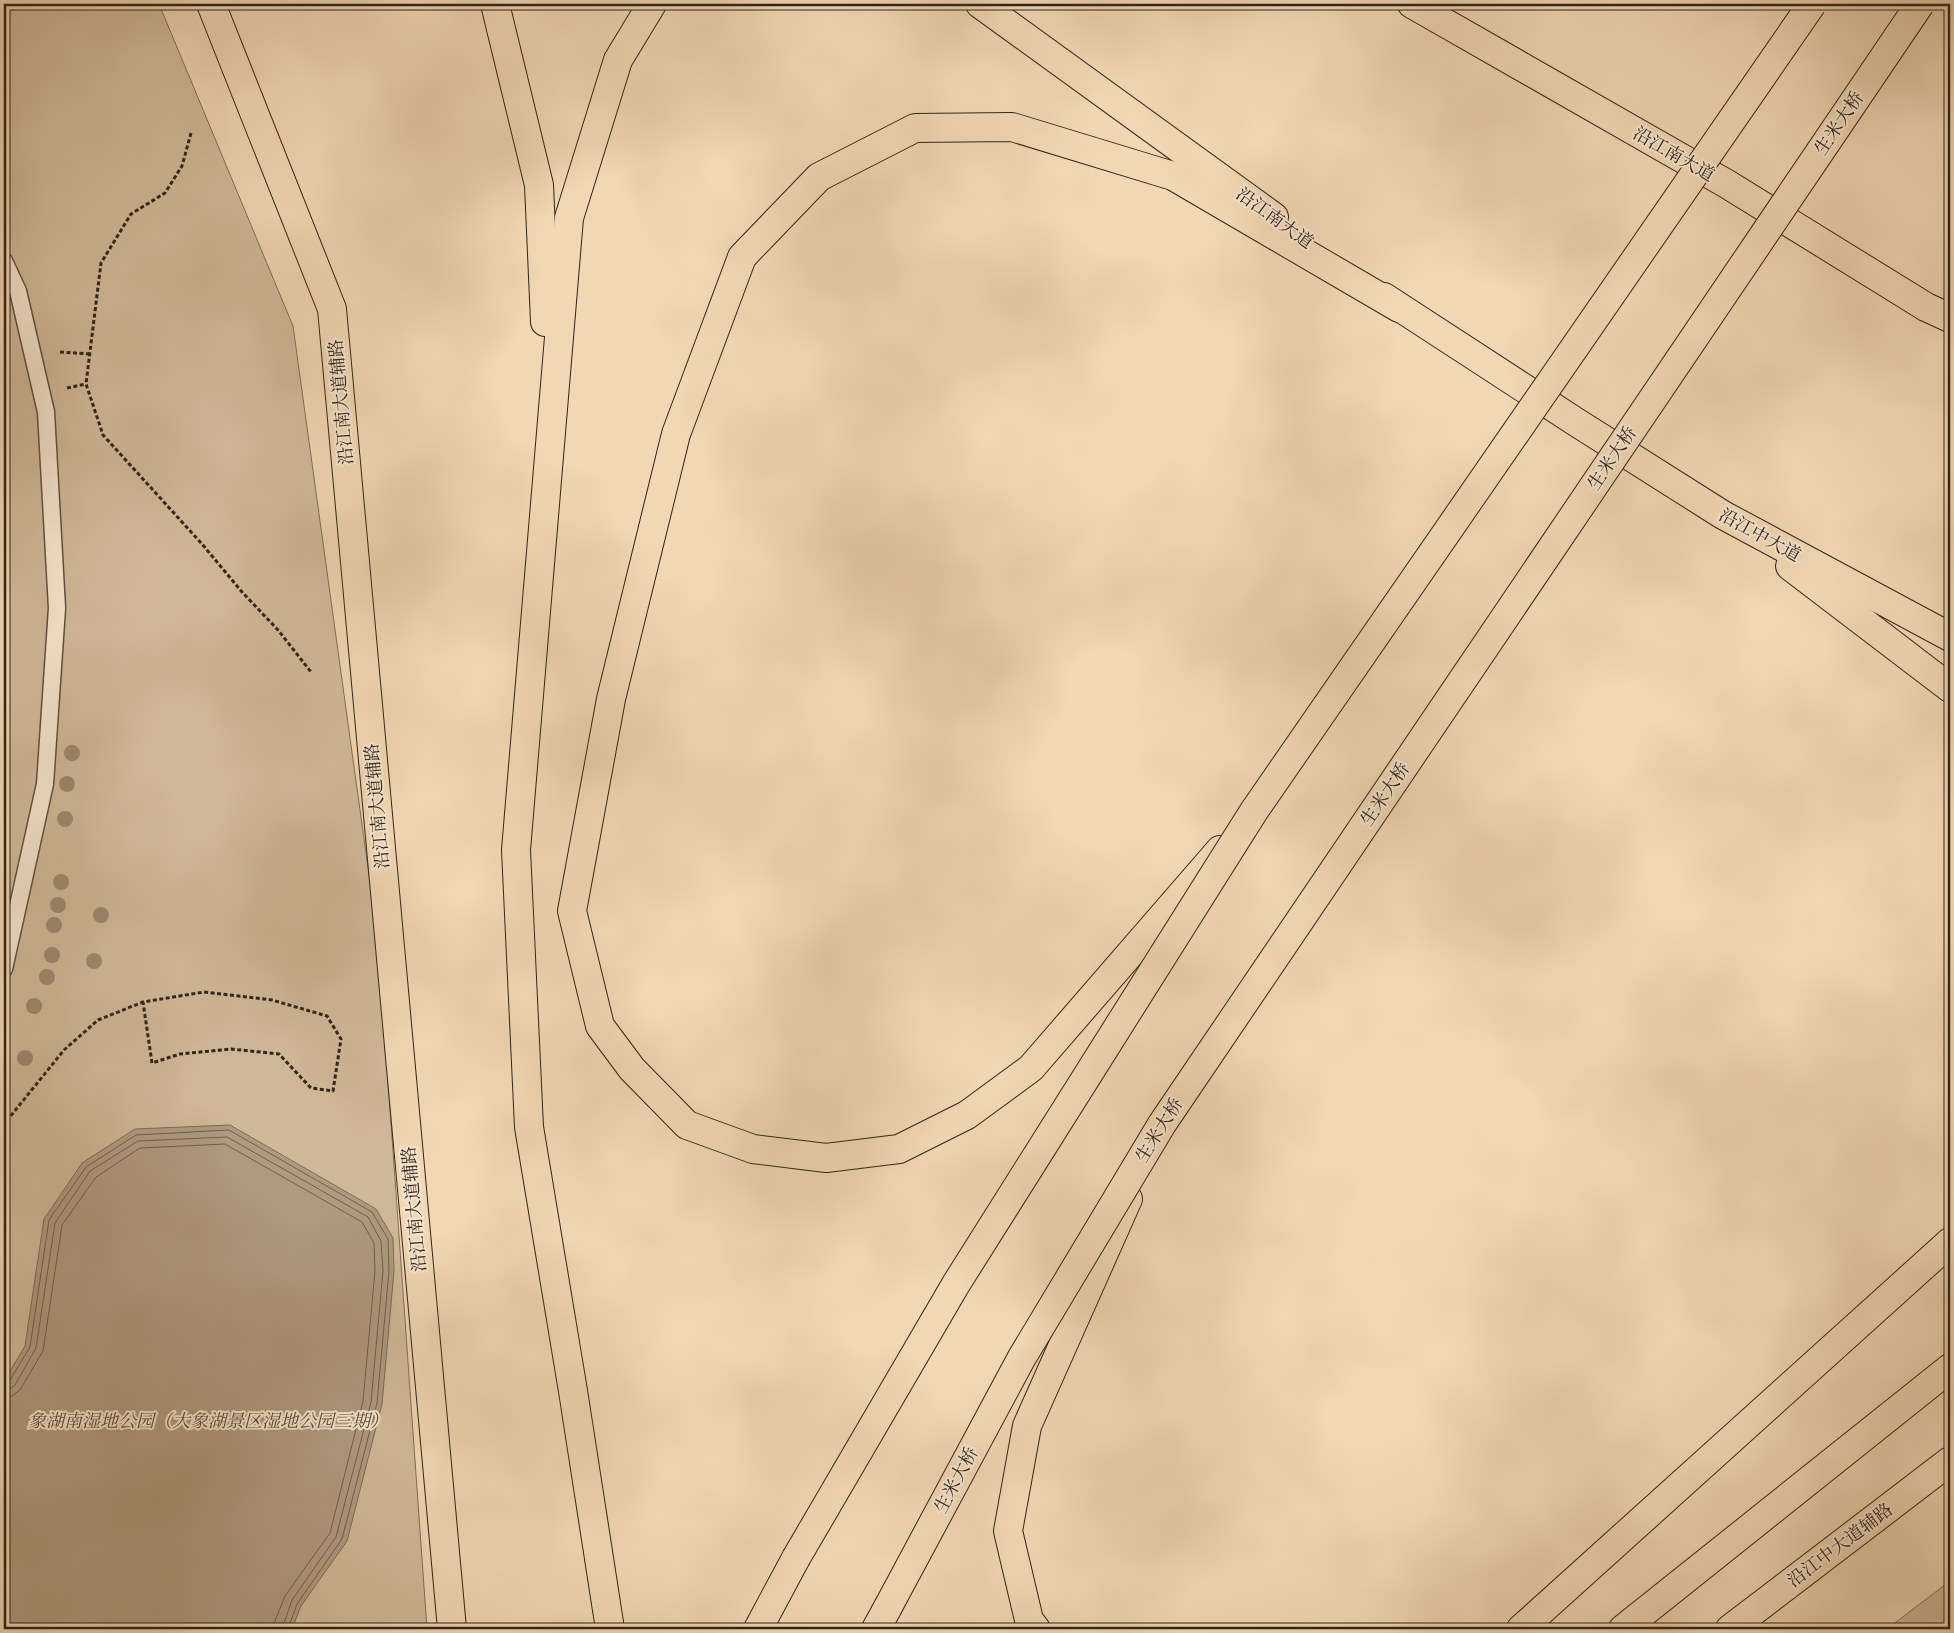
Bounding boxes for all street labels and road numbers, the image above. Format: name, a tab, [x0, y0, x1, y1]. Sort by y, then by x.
street label: 生米大桥	[1810, 87, 1868, 159]
street label: 沿江南大道	[1630, 122, 1718, 186]
street label: 沿江南大道	[1232, 183, 1318, 253]
street label: 沿江南大道辅路	[325, 338, 357, 466]
street label: 生米大桥	[1583, 422, 1641, 494]
street label: 沿江中大道	[1715, 504, 1805, 566]
street label: 沿江南大道辅路	[361, 742, 393, 870]
street label: 生米大桥	[1356, 758, 1414, 830]
street label: 生米大桥	[1131, 1094, 1187, 1166]
street label: 沿江南大道辅路	[398, 1145, 430, 1273]
street label: 生米大桥	[929, 1443, 983, 1517]
street label: 沿江中大道辅路	[1783, 1498, 1897, 1592]

